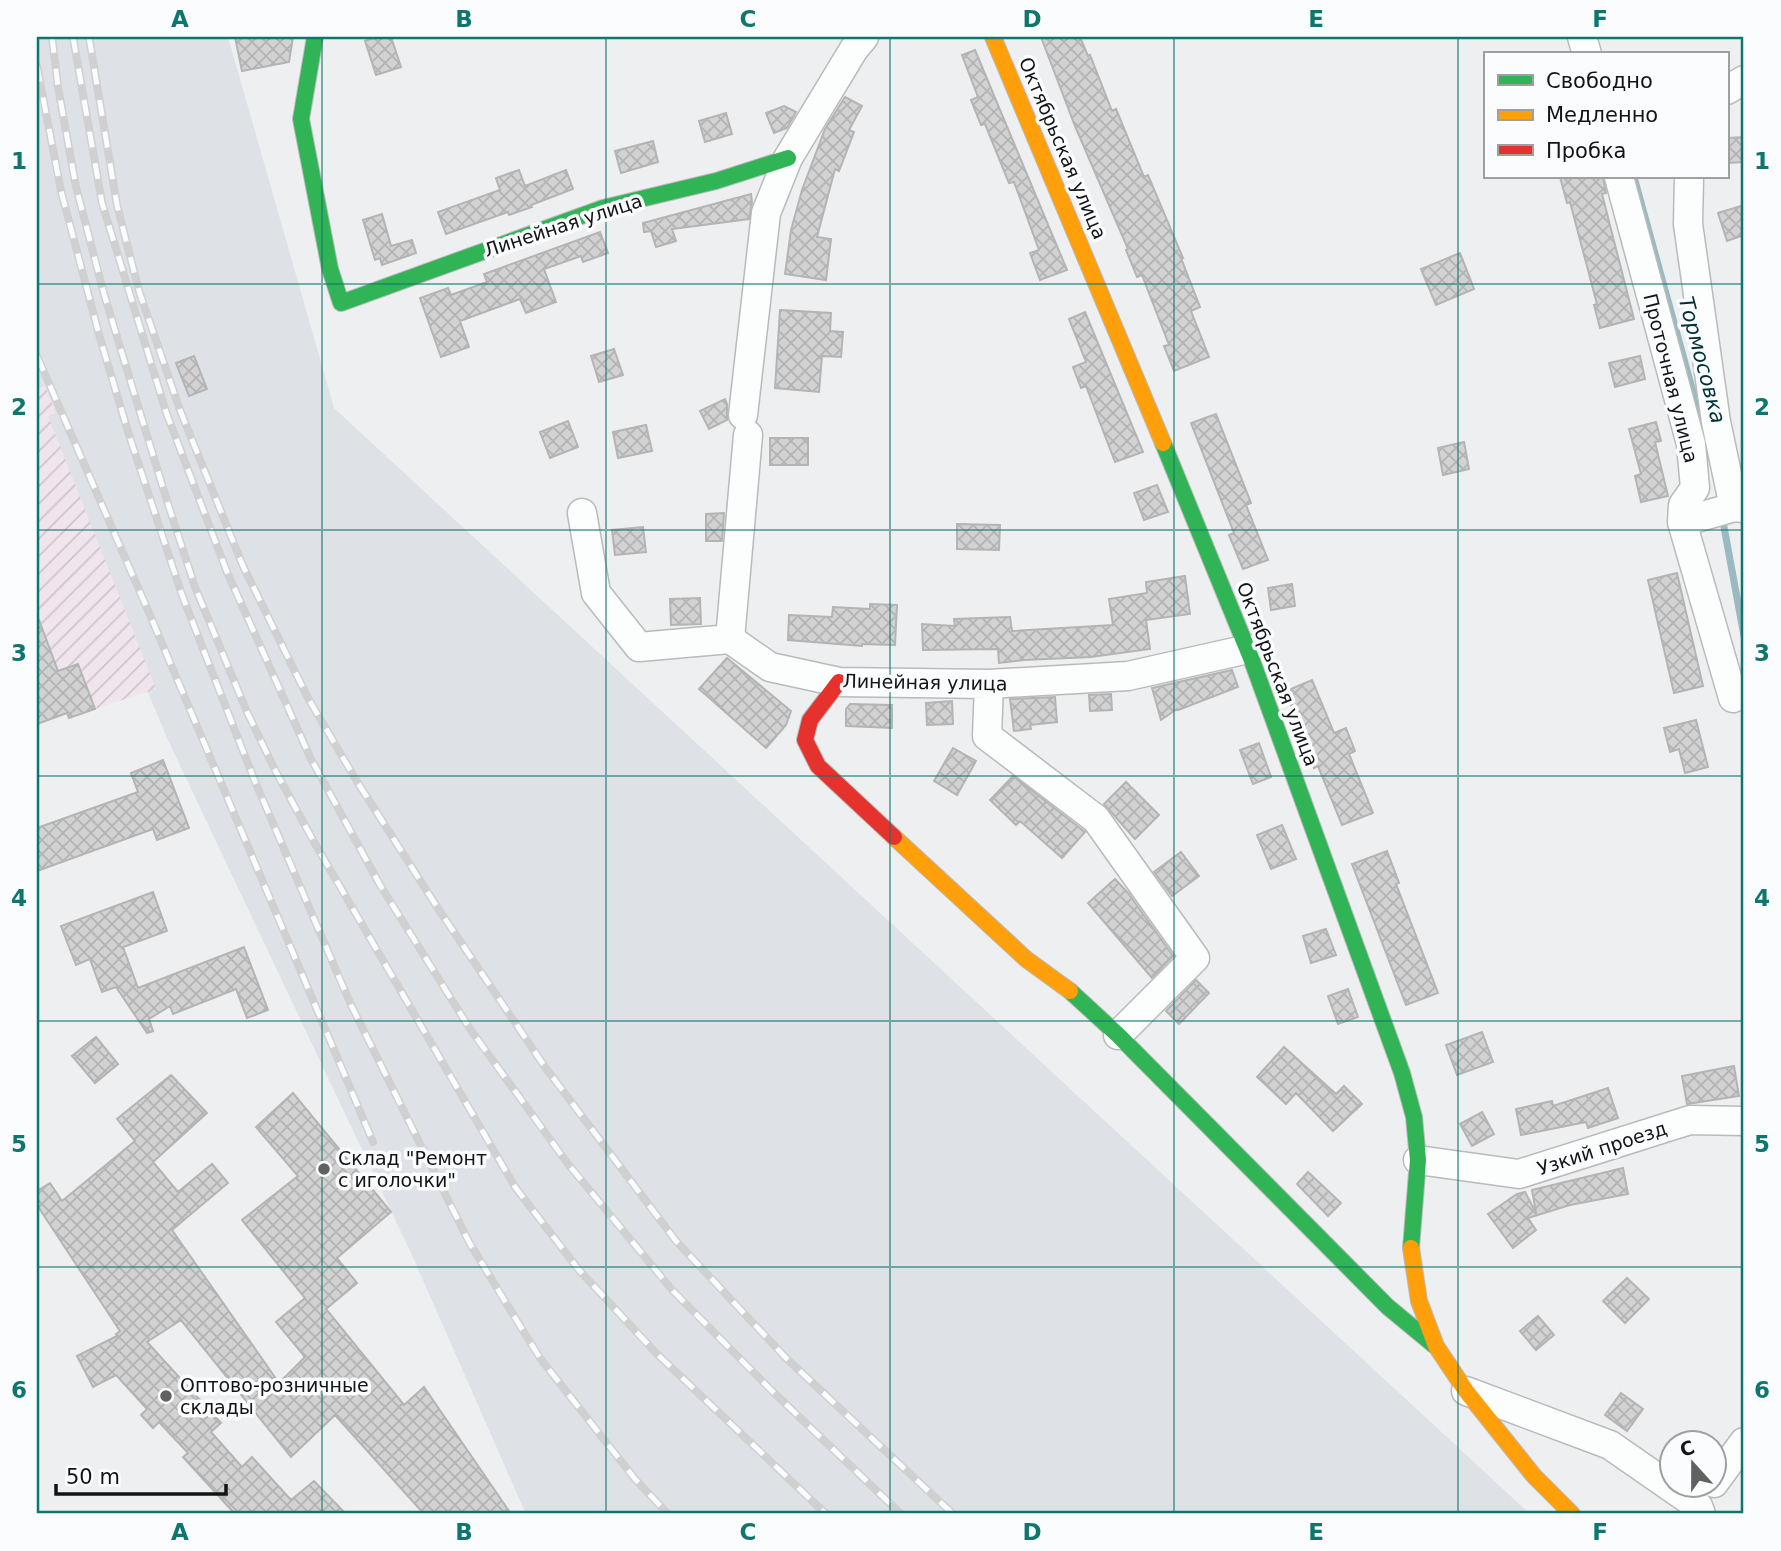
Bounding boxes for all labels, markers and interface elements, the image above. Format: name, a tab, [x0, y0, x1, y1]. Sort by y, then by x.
text: A	[171, 6, 189, 32]
text: B	[455, 6, 473, 32]
text: C	[740, 6, 756, 32]
text: D	[1022, 6, 1042, 32]
text: E	[1308, 6, 1324, 32]
text: F	[1592, 6, 1608, 32]
legend	[1484, 52, 1728, 178]
street label: Октябрьская улица	[1015, 54, 1111, 242]
text: Свободно	[1546, 69, 1653, 93]
text: Медленно	[1546, 103, 1658, 127]
text: Пробка	[1546, 139, 1626, 163]
text: 1	[11, 148, 27, 174]
text: 1	[1754, 148, 1770, 174]
street label: Линейная улица	[481, 189, 645, 261]
street label: Проточная улица	[1639, 291, 1703, 465]
water label: Тормосовка	[1674, 294, 1730, 426]
text: 2	[11, 394, 27, 420]
text: 2	[1754, 394, 1770, 420]
street label: Октябрьская улица	[1233, 579, 1323, 769]
text: 3	[11, 640, 27, 666]
text: 3	[1754, 640, 1770, 666]
street label: Линейная улица	[842, 670, 1008, 694]
text: 4	[11, 885, 27, 911]
text: 4	[1754, 885, 1770, 911]
street label: Узкий проезд	[1534, 1117, 1670, 1179]
text: 5	[11, 1131, 27, 1157]
text: 5	[1754, 1131, 1770, 1157]
place label: Склад "Ремонт с иголочки"	[338, 1147, 487, 1191]
marker: Склад "Ремонт с иголочки"	[316, 1161, 332, 1177]
place label: Оптово-розничные склады	[180, 1374, 369, 1418]
text: 6	[11, 1377, 27, 1403]
text: 6	[1754, 1377, 1770, 1403]
marker: Оптово-розничные склады	[158, 1388, 174, 1404]
north arrow	[1658, 1428, 1728, 1498]
text: С	[1676, 1435, 1697, 1461]
scale bar	[56, 1453, 226, 1497]
text: 50 m	[66, 1465, 120, 1489]
text: A	[171, 1519, 189, 1545]
text: B	[455, 1519, 473, 1545]
text: C	[740, 1519, 756, 1545]
text: D	[1022, 1519, 1042, 1545]
text: E	[1308, 1519, 1324, 1545]
text: F	[1592, 1519, 1608, 1545]

